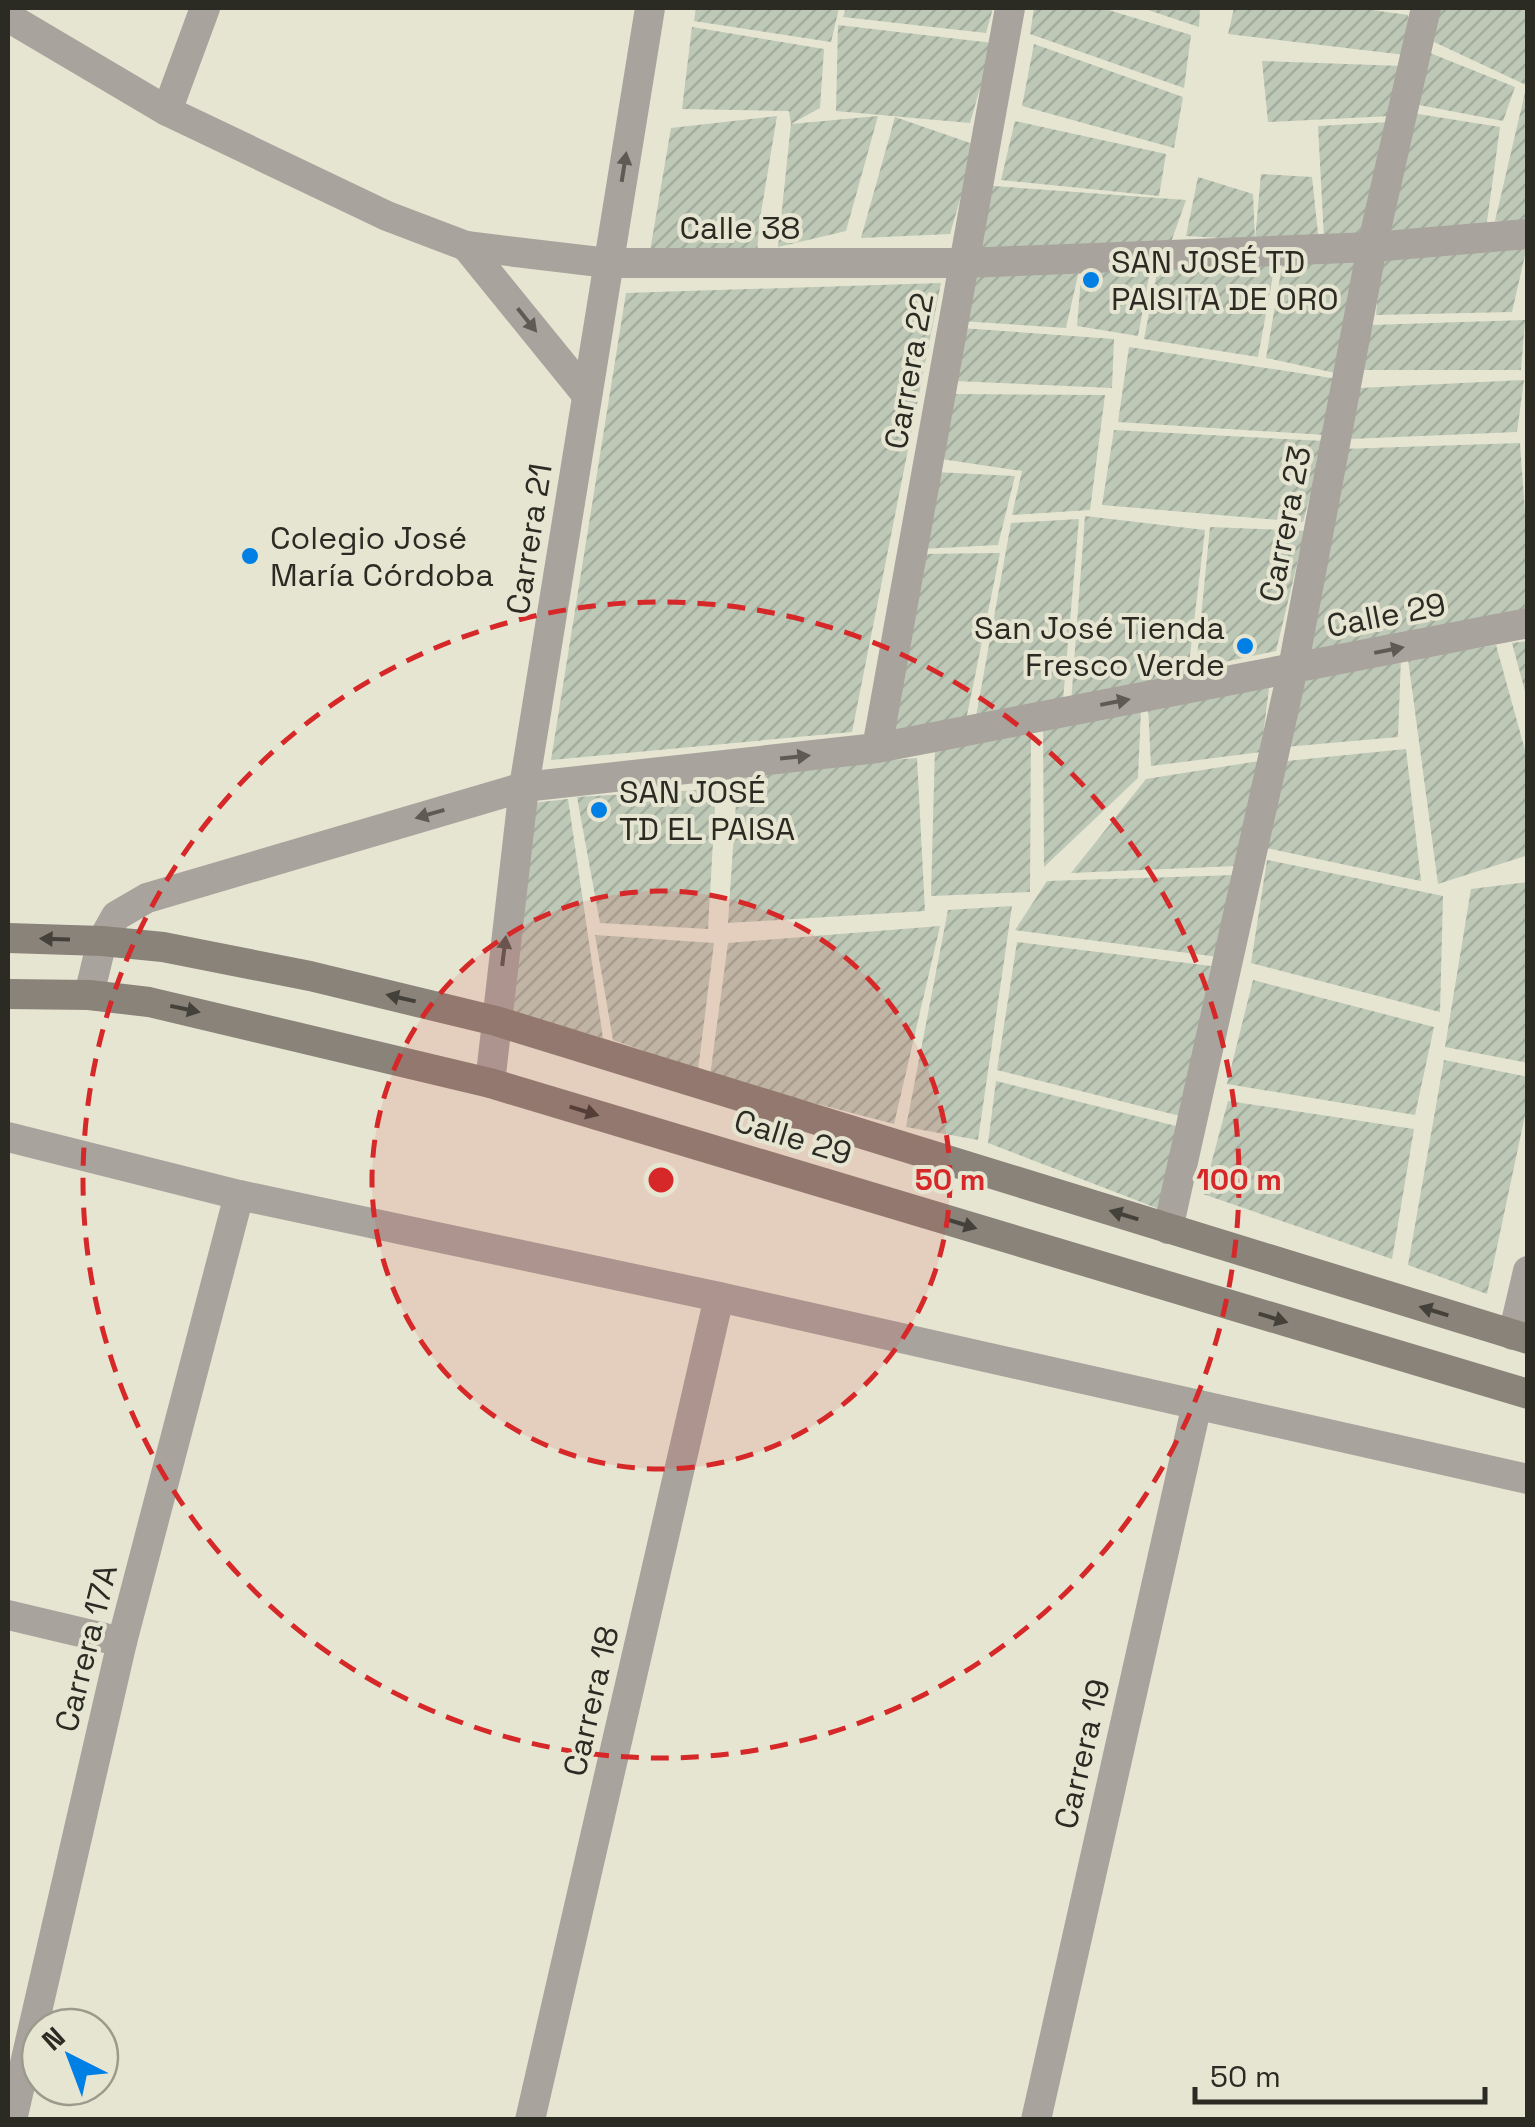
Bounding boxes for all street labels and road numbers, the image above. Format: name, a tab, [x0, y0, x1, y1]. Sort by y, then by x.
street label: Calle 38	[679, 208, 801, 248]
street label: Carrera 22	[876, 290, 942, 452]
street label: Carrera 23	[1250, 443, 1320, 605]
street label: Carrera 21	[497, 461, 561, 617]
street label: Calle 29	[1323, 584, 1449, 646]
street label: Calle 29	[729, 1100, 857, 1174]
street label: Carrera 17A	[46, 1560, 126, 1736]
street label: Carrera 18	[554, 1622, 628, 1780]
street label: Carrera 19	[1045, 1675, 1119, 1833]

